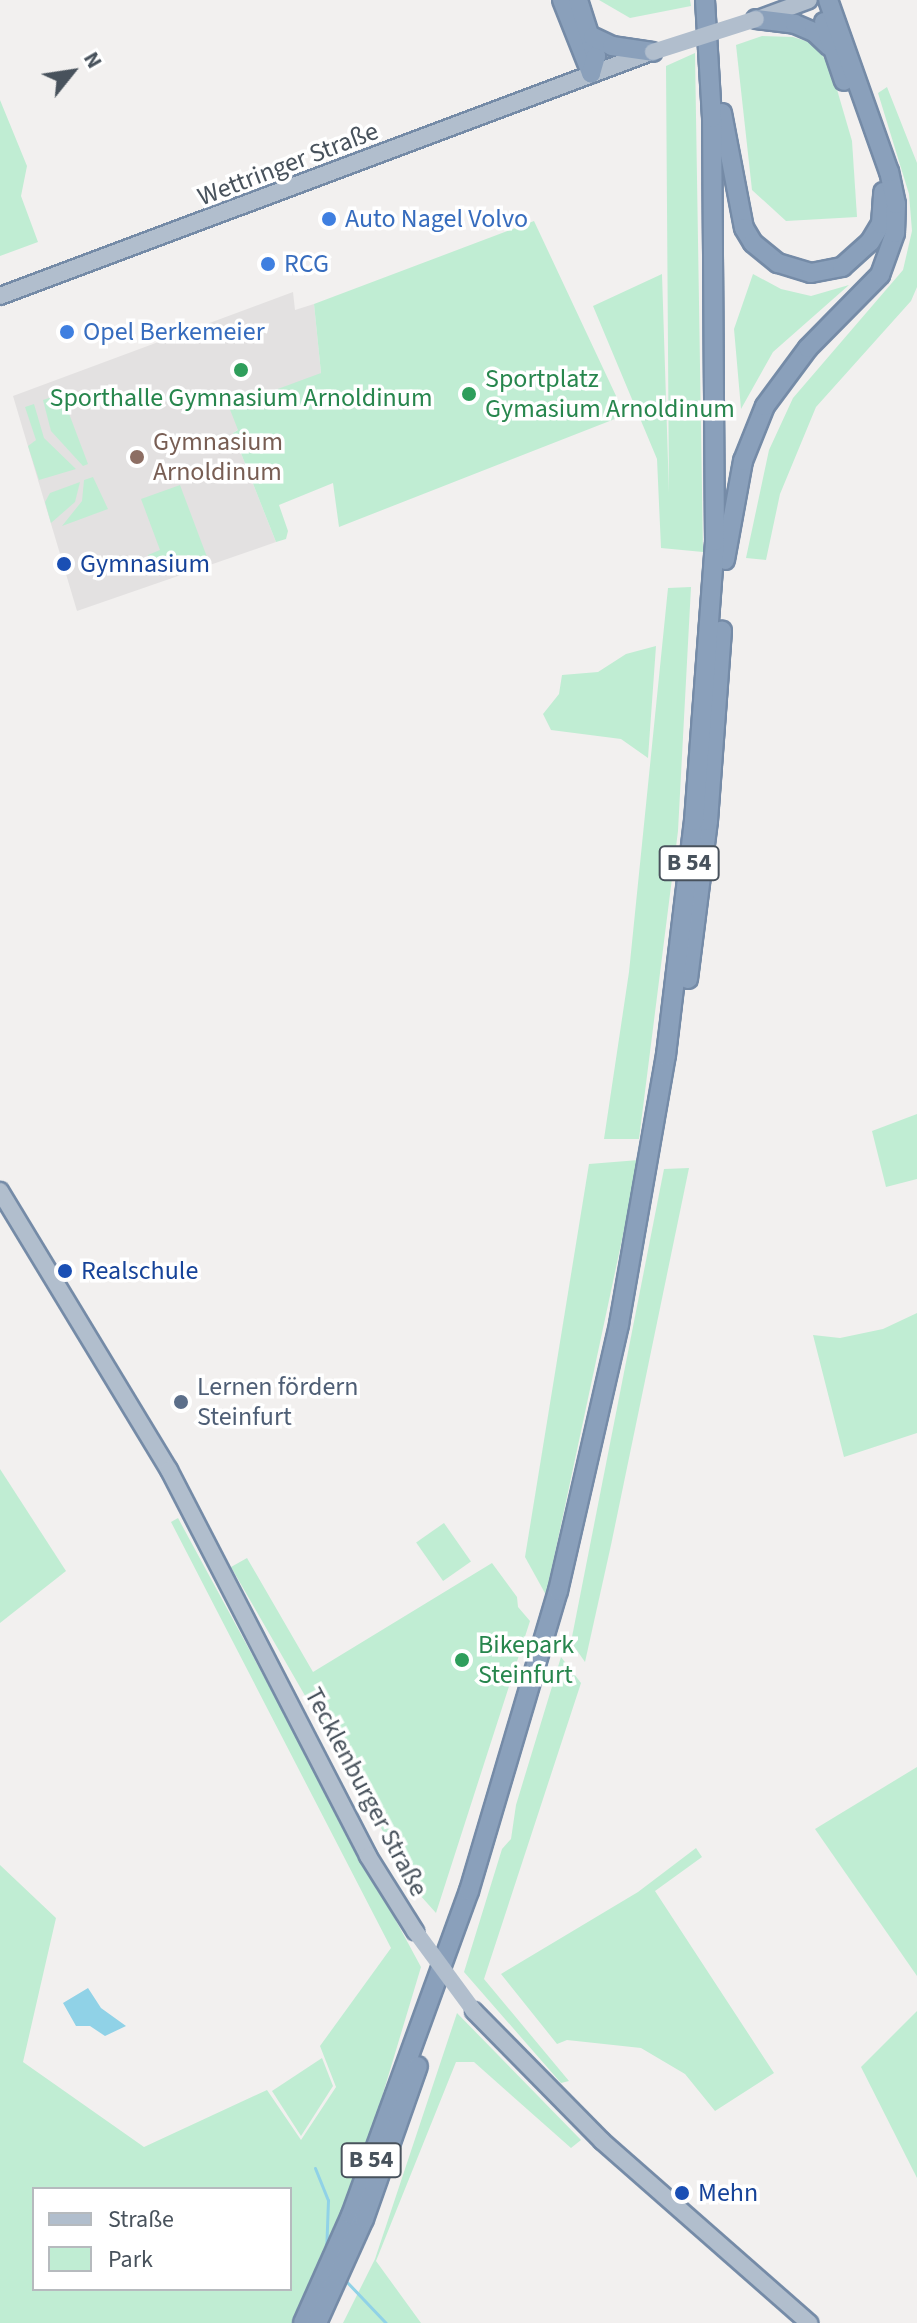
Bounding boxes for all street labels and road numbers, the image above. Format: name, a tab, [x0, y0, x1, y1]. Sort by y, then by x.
street label: Wettringer Straße	[193, 115, 383, 213]
road number: B 54	[657, 843, 721, 883]
street label: Tecklenburger Straße	[298, 1682, 434, 1902]
road number: B 54	[339, 2140, 403, 2180]

